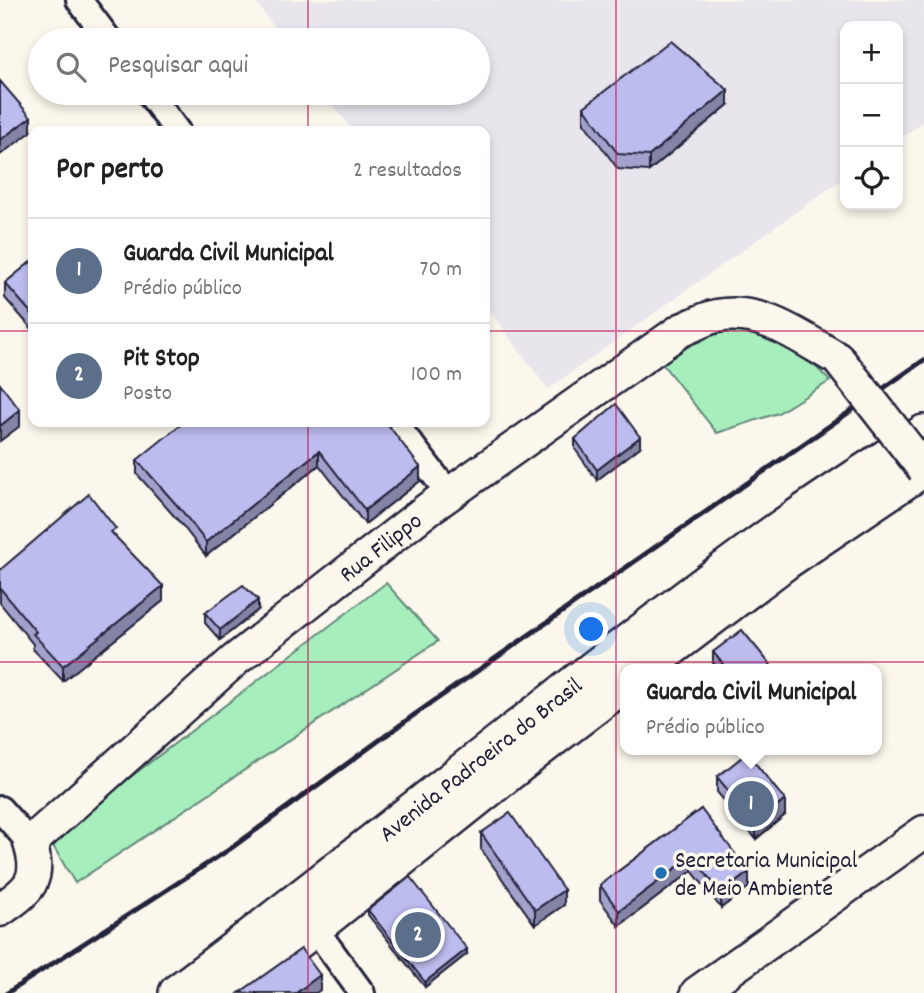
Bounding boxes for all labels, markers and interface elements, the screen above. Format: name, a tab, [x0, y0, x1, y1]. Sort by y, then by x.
map controls	[840, 21, 903, 210]
button: +	[840, 21, 903, 84]
search box	[28, 28, 490, 105]
icon: search	[52, 48, 90, 86]
text: Pesquisar aqui	[108, 48, 248, 85]
button: −	[840, 84, 903, 147]
button: locate	[840, 147, 903, 210]
text: Por perto	[56, 150, 164, 193]
text: 2 resultados	[353, 155, 462, 188]
text: Guarda Civil Municipal	[123, 236, 334, 273]
text: 1	[76, 254, 82, 287]
text: 70 m	[420, 254, 462, 287]
text: Prédio público	[123, 273, 242, 306]
text: Pit Stop	[123, 341, 200, 378]
text: 2	[74, 359, 84, 392]
text: 100 m	[411, 359, 462, 392]
text: Posto	[123, 378, 172, 411]
street label: Rua Filippo	[333, 506, 431, 592]
your location	[574, 612, 608, 646]
popup	[620, 664, 882, 755]
street label: Avenida Padroeira do Brasil	[373, 671, 591, 852]
text: Guarda Civil Municipal	[646, 675, 856, 712]
text: Prédio público	[646, 712, 765, 745]
pin: 1	[728, 778, 774, 830]
place label: Secretaria Municipal de Meio Ambiente	[675, 845, 858, 907]
marker: Secretaria Municipal de Meio Ambiente	[653, 865, 669, 881]
pin: 2	[395, 909, 441, 961]

